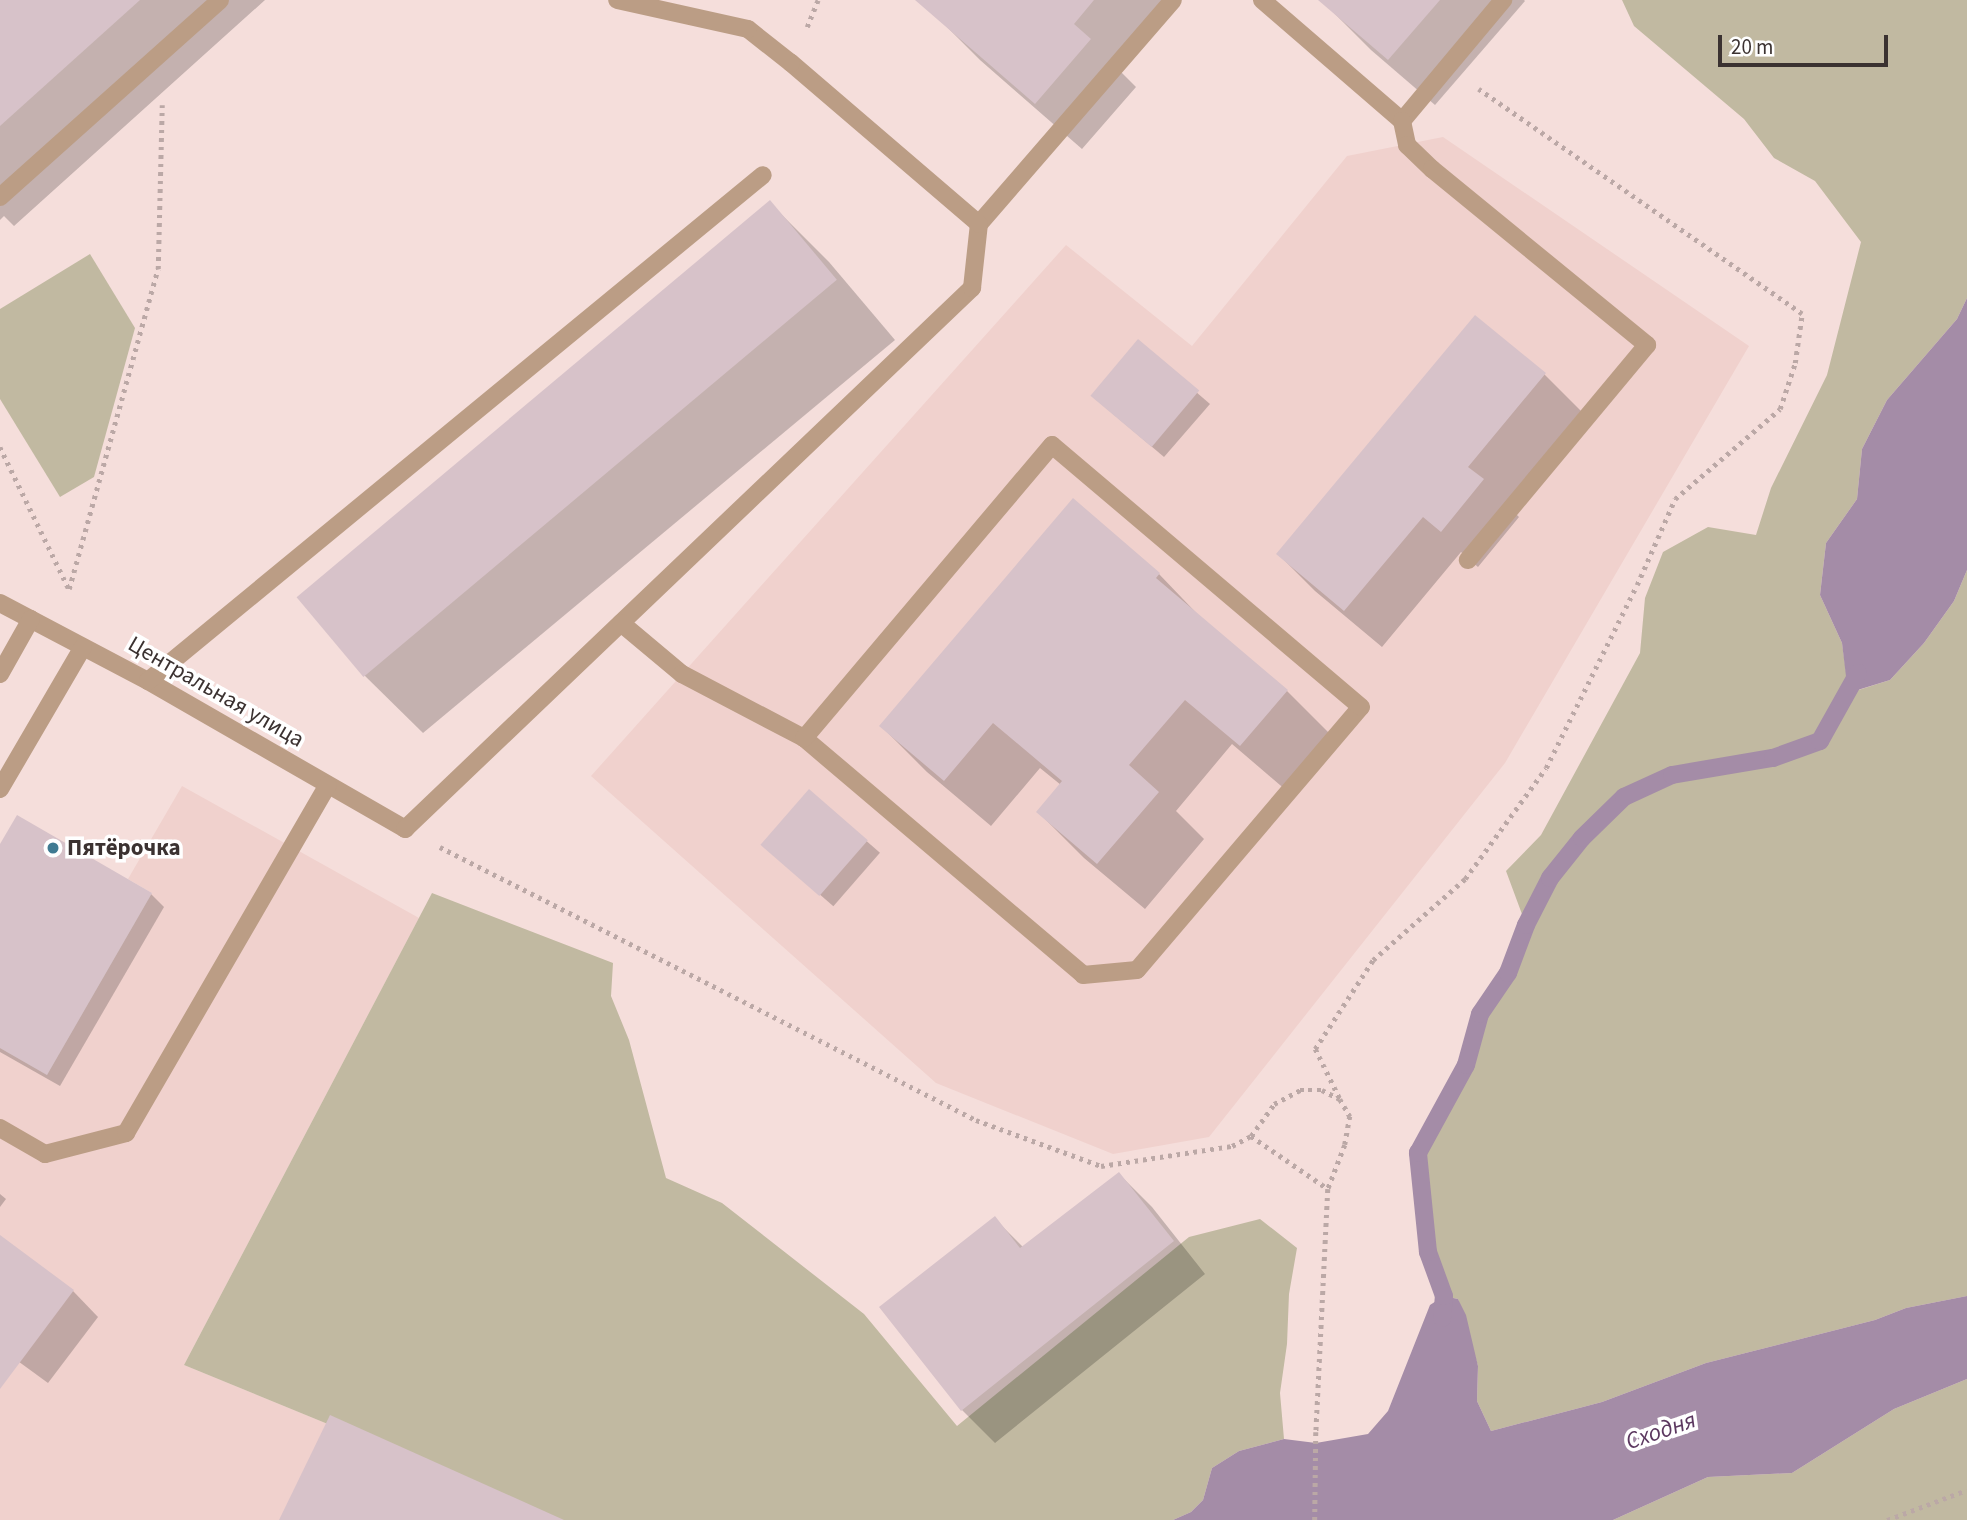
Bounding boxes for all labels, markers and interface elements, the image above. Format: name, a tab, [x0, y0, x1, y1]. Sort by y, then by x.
scale bar	[1722, 21, 1892, 65]
text: 20 m	[1731, 32, 1773, 62]
street label: Центральная улица	[123, 630, 309, 754]
place label: Пятёрочка	[67, 834, 181, 862]
marker: Пятёрочка	[45, 840, 61, 856]
water label: Сходня	[1622, 1406, 1700, 1456]

